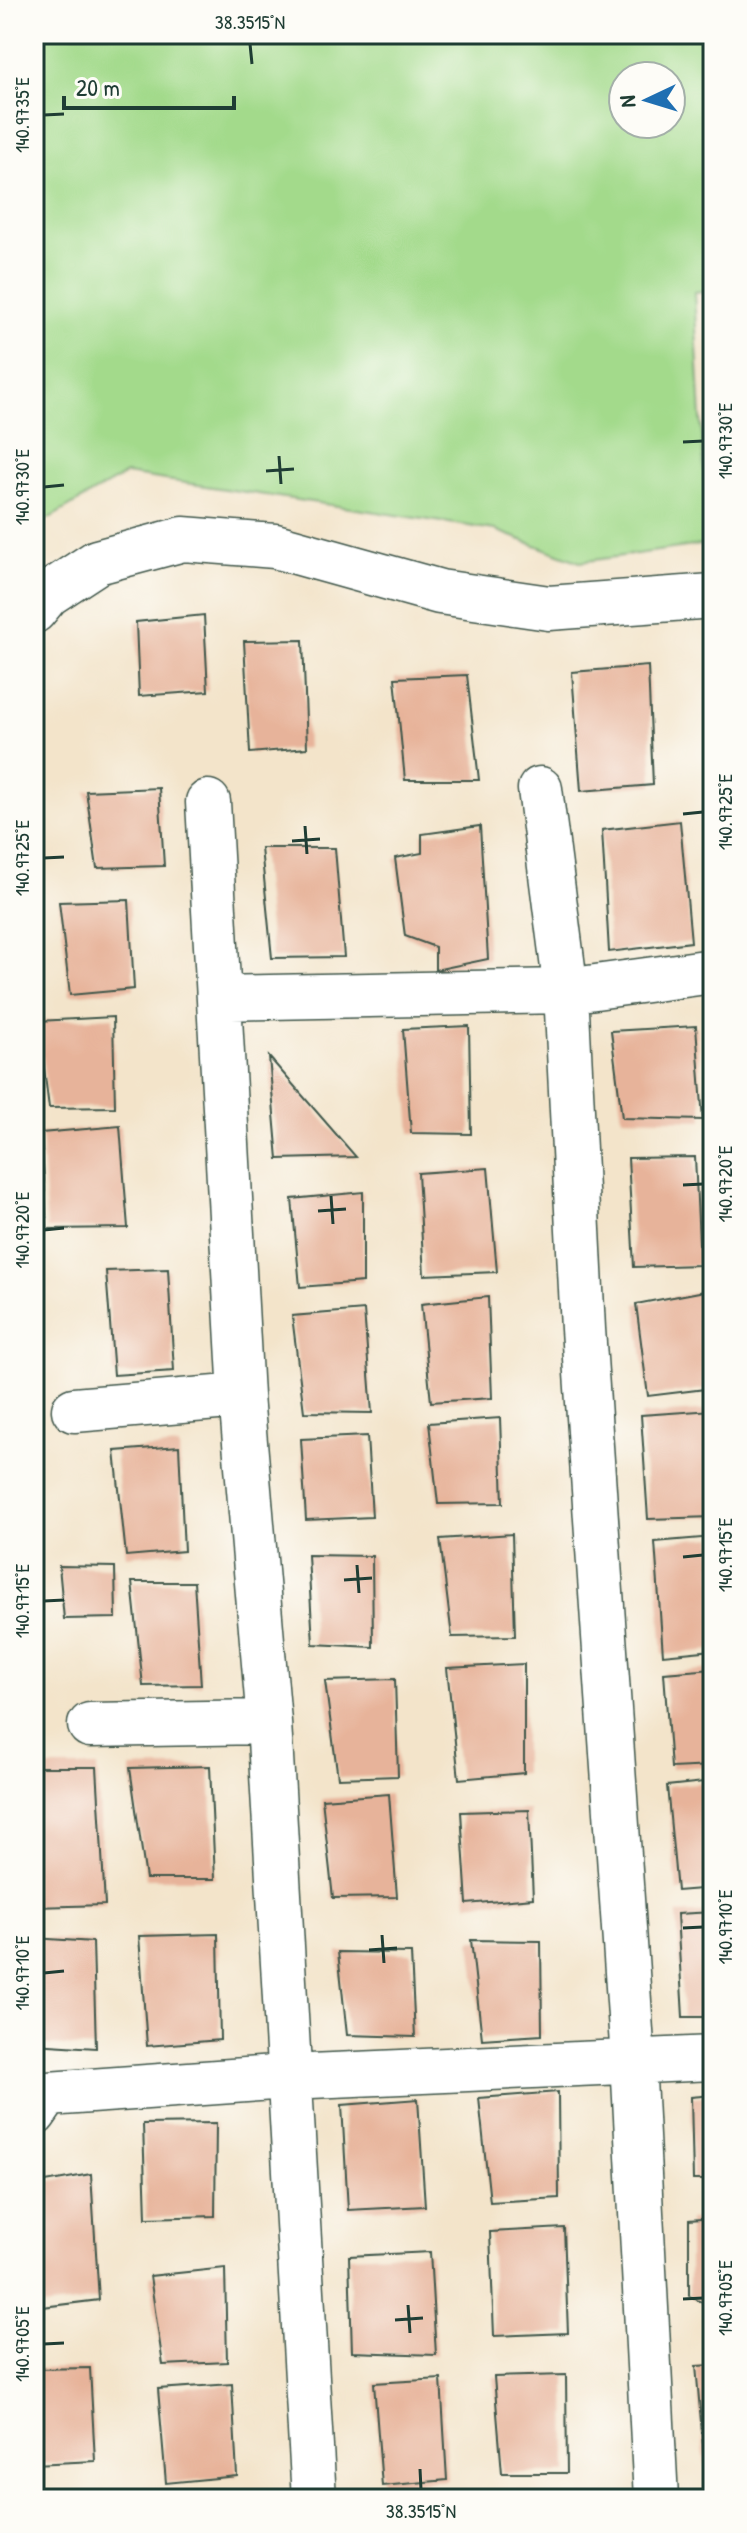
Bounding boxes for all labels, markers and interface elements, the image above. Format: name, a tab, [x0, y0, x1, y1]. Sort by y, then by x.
text: 38.3515°N	[215, 8, 285, 35]
scale bar	[64, 60, 234, 110]
north arrow	[607, 60, 687, 140]
text: 20 m	[76, 71, 120, 103]
text: 140.9735°E	[8, 77, 35, 153]
text: N	[612, 94, 642, 108]
text: 140.9730°E	[711, 403, 738, 479]
text: 140.9730°E	[8, 449, 35, 525]
text: 140.9725°E	[711, 774, 738, 850]
text: 140.9725°E	[8, 820, 35, 896]
text: 140.9720°E	[711, 1145, 738, 1223]
text: 140.9720°E	[8, 1191, 35, 1269]
text: 140.9715°E	[711, 1518, 738, 1592]
text: 140.9715°E	[8, 1564, 35, 1638]
text: 140.9710°E	[711, 1889, 738, 1964]
text: 140.9710°E	[8, 1935, 35, 2010]
text: 140.9705°E	[711, 2260, 738, 2336]
text: 140.9705°E	[8, 2306, 35, 2382]
text: 38.3515°N	[386, 2497, 456, 2524]

